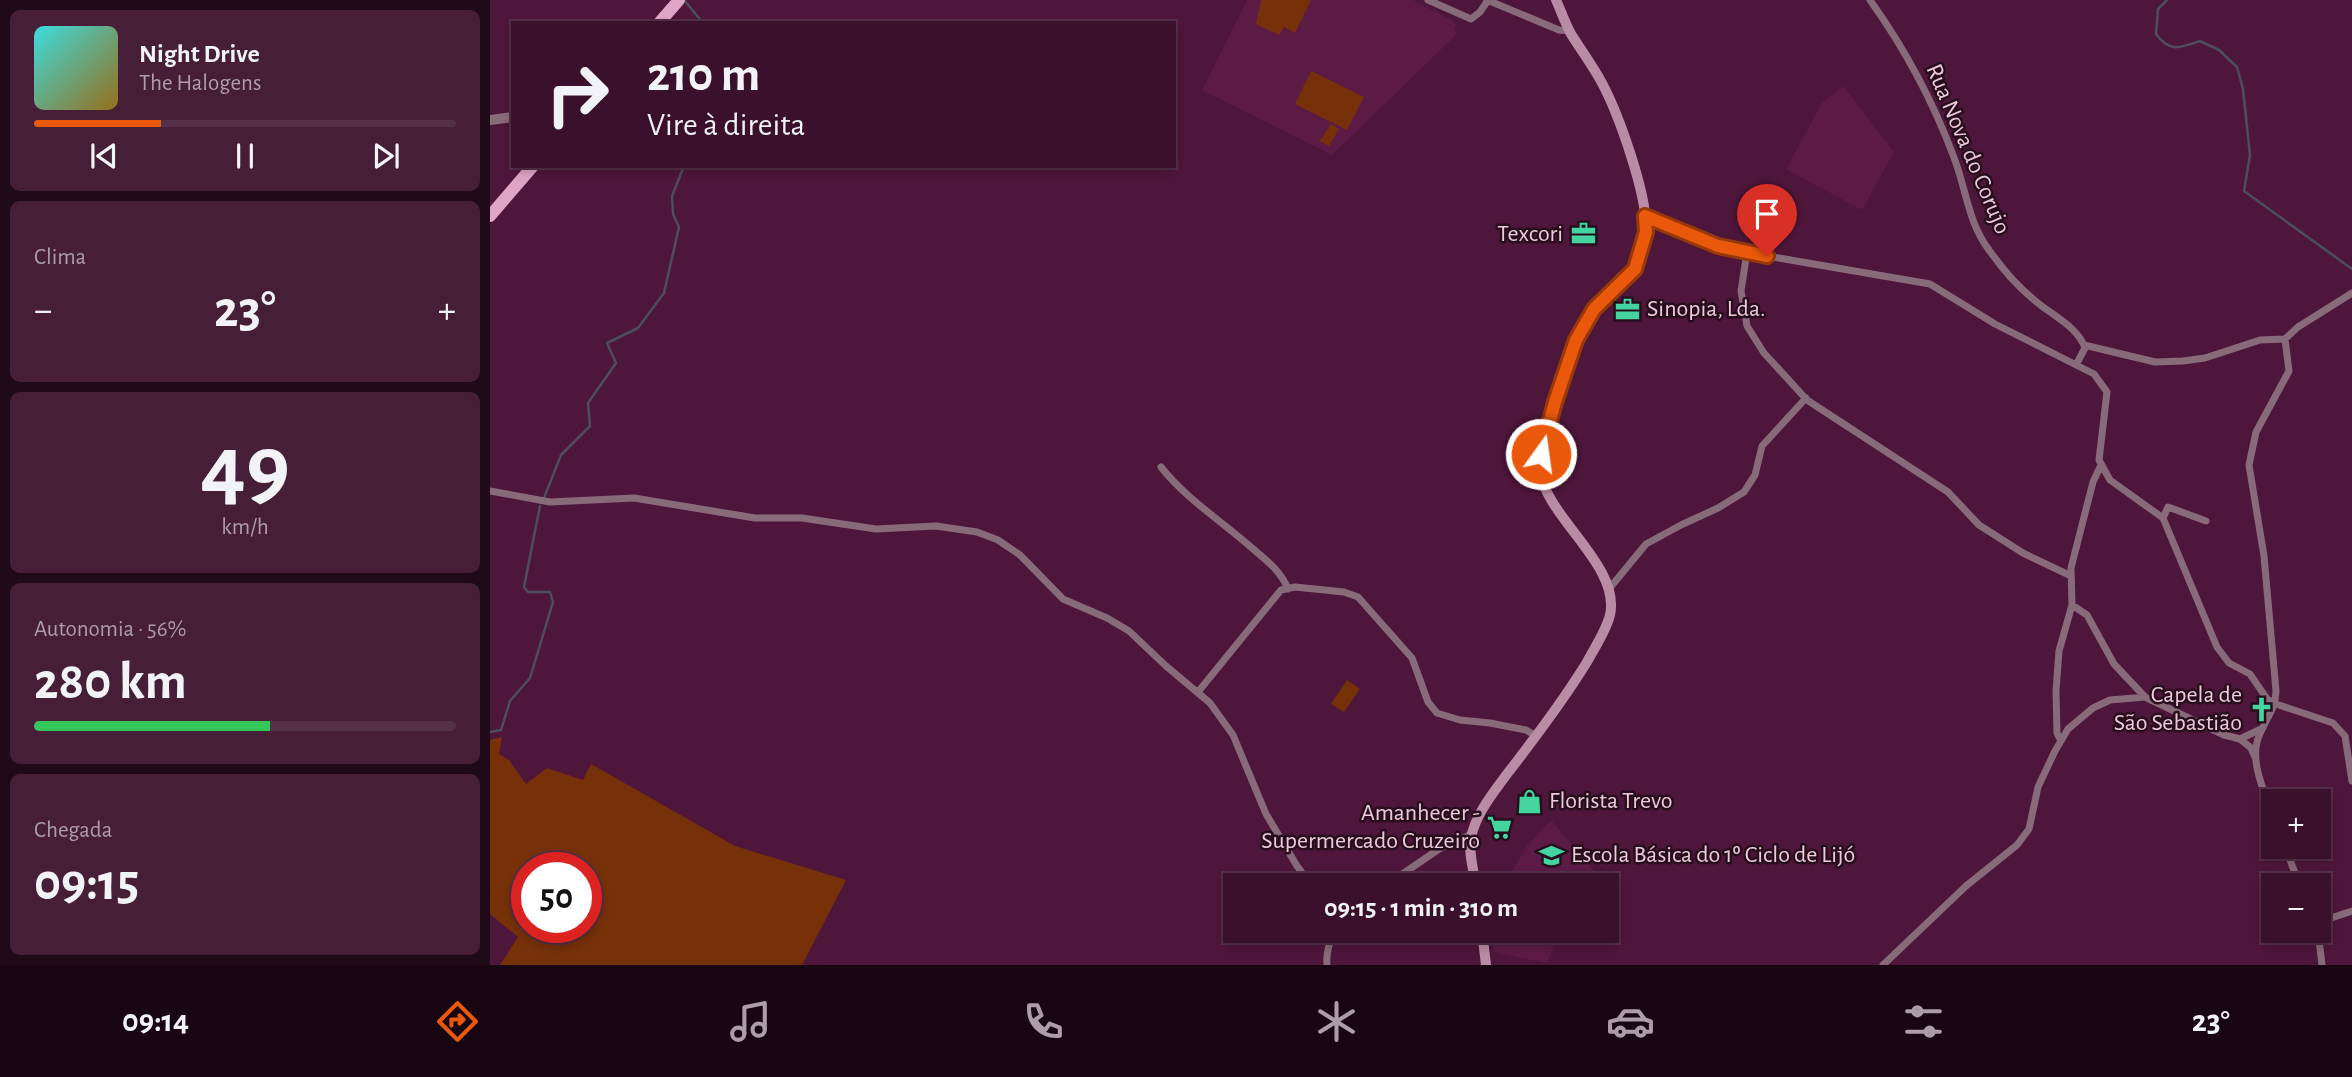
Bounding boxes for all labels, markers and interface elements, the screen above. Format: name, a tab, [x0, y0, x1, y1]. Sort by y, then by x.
text: Night Drive	[139, 41, 260, 67]
icon: right	[532, 49, 623, 140]
text: 210 m	[647, 51, 760, 100]
street label: Rua Nova do Corujo	[1921, 60, 2015, 238]
text: The Halogens	[139, 72, 261, 95]
text: Vire à direita	[647, 109, 805, 141]
icon: previous	[85, 137, 123, 175]
icon: pause	[226, 137, 264, 175]
icon: next	[367, 137, 405, 175]
pin	[1737, 184, 1797, 256]
icon: arrive	[1748, 195, 1786, 233]
office icon: Texcori	[1569, 220, 1597, 248]
place label: Texcori	[1497, 222, 1563, 246]
text: Clima	[34, 246, 86, 269]
text: 23°	[214, 284, 276, 336]
text: −	[34, 292, 52, 330]
text: +	[438, 292, 456, 330]
office icon: Sinopia, Lda.	[1613, 295, 1641, 323]
place label: Sinopia, Lda.	[1647, 297, 1766, 321]
position arrow	[1504, 417, 1578, 491]
text: 49	[200, 423, 290, 514]
text: km/h	[221, 516, 269, 539]
text: Autonomia · 56%	[34, 618, 186, 641]
text: 280 km	[34, 656, 187, 708]
place label: Capela de São Sebastião	[2114, 683, 2242, 735]
church icon: Capela de São Sebastião	[2248, 695, 2276, 723]
shop icon: Florista Trevo	[1515, 787, 1543, 815]
place label: Florista Trevo	[1549, 789, 1673, 813]
map controls	[2261, 789, 2331, 943]
button: +	[2261, 789, 2331, 859]
place label: Amanhecer - Supermercado Cruzeiro	[1261, 801, 1480, 853]
supermarket icon: Amanhecer - Supermercado Cruzeiro	[1486, 813, 1514, 841]
text: Chegada	[34, 819, 112, 842]
school or university icon: Escola Básica do 1º Ciclo de Lijó	[1537, 841, 1565, 869]
place label: Escola Básica do 1º Ciclo de Lijó	[1571, 843, 1855, 867]
speed limit sign: 50	[511, 852, 602, 943]
text: 09:15	[34, 857, 139, 909]
button: −	[2261, 873, 2331, 943]
text: 09:15 · 1 min · 310 m	[1324, 895, 1518, 921]
icon: directions	[433, 997, 482, 1046]
icon: music	[726, 997, 775, 1046]
icon: phone	[1019, 997, 1068, 1046]
icon: climate	[1312, 997, 1361, 1046]
icon: car	[1606, 997, 1655, 1046]
icon: filters	[1899, 997, 1948, 1046]
text: 09:14	[122, 1005, 189, 1037]
text: 23°	[2192, 1005, 2230, 1037]

